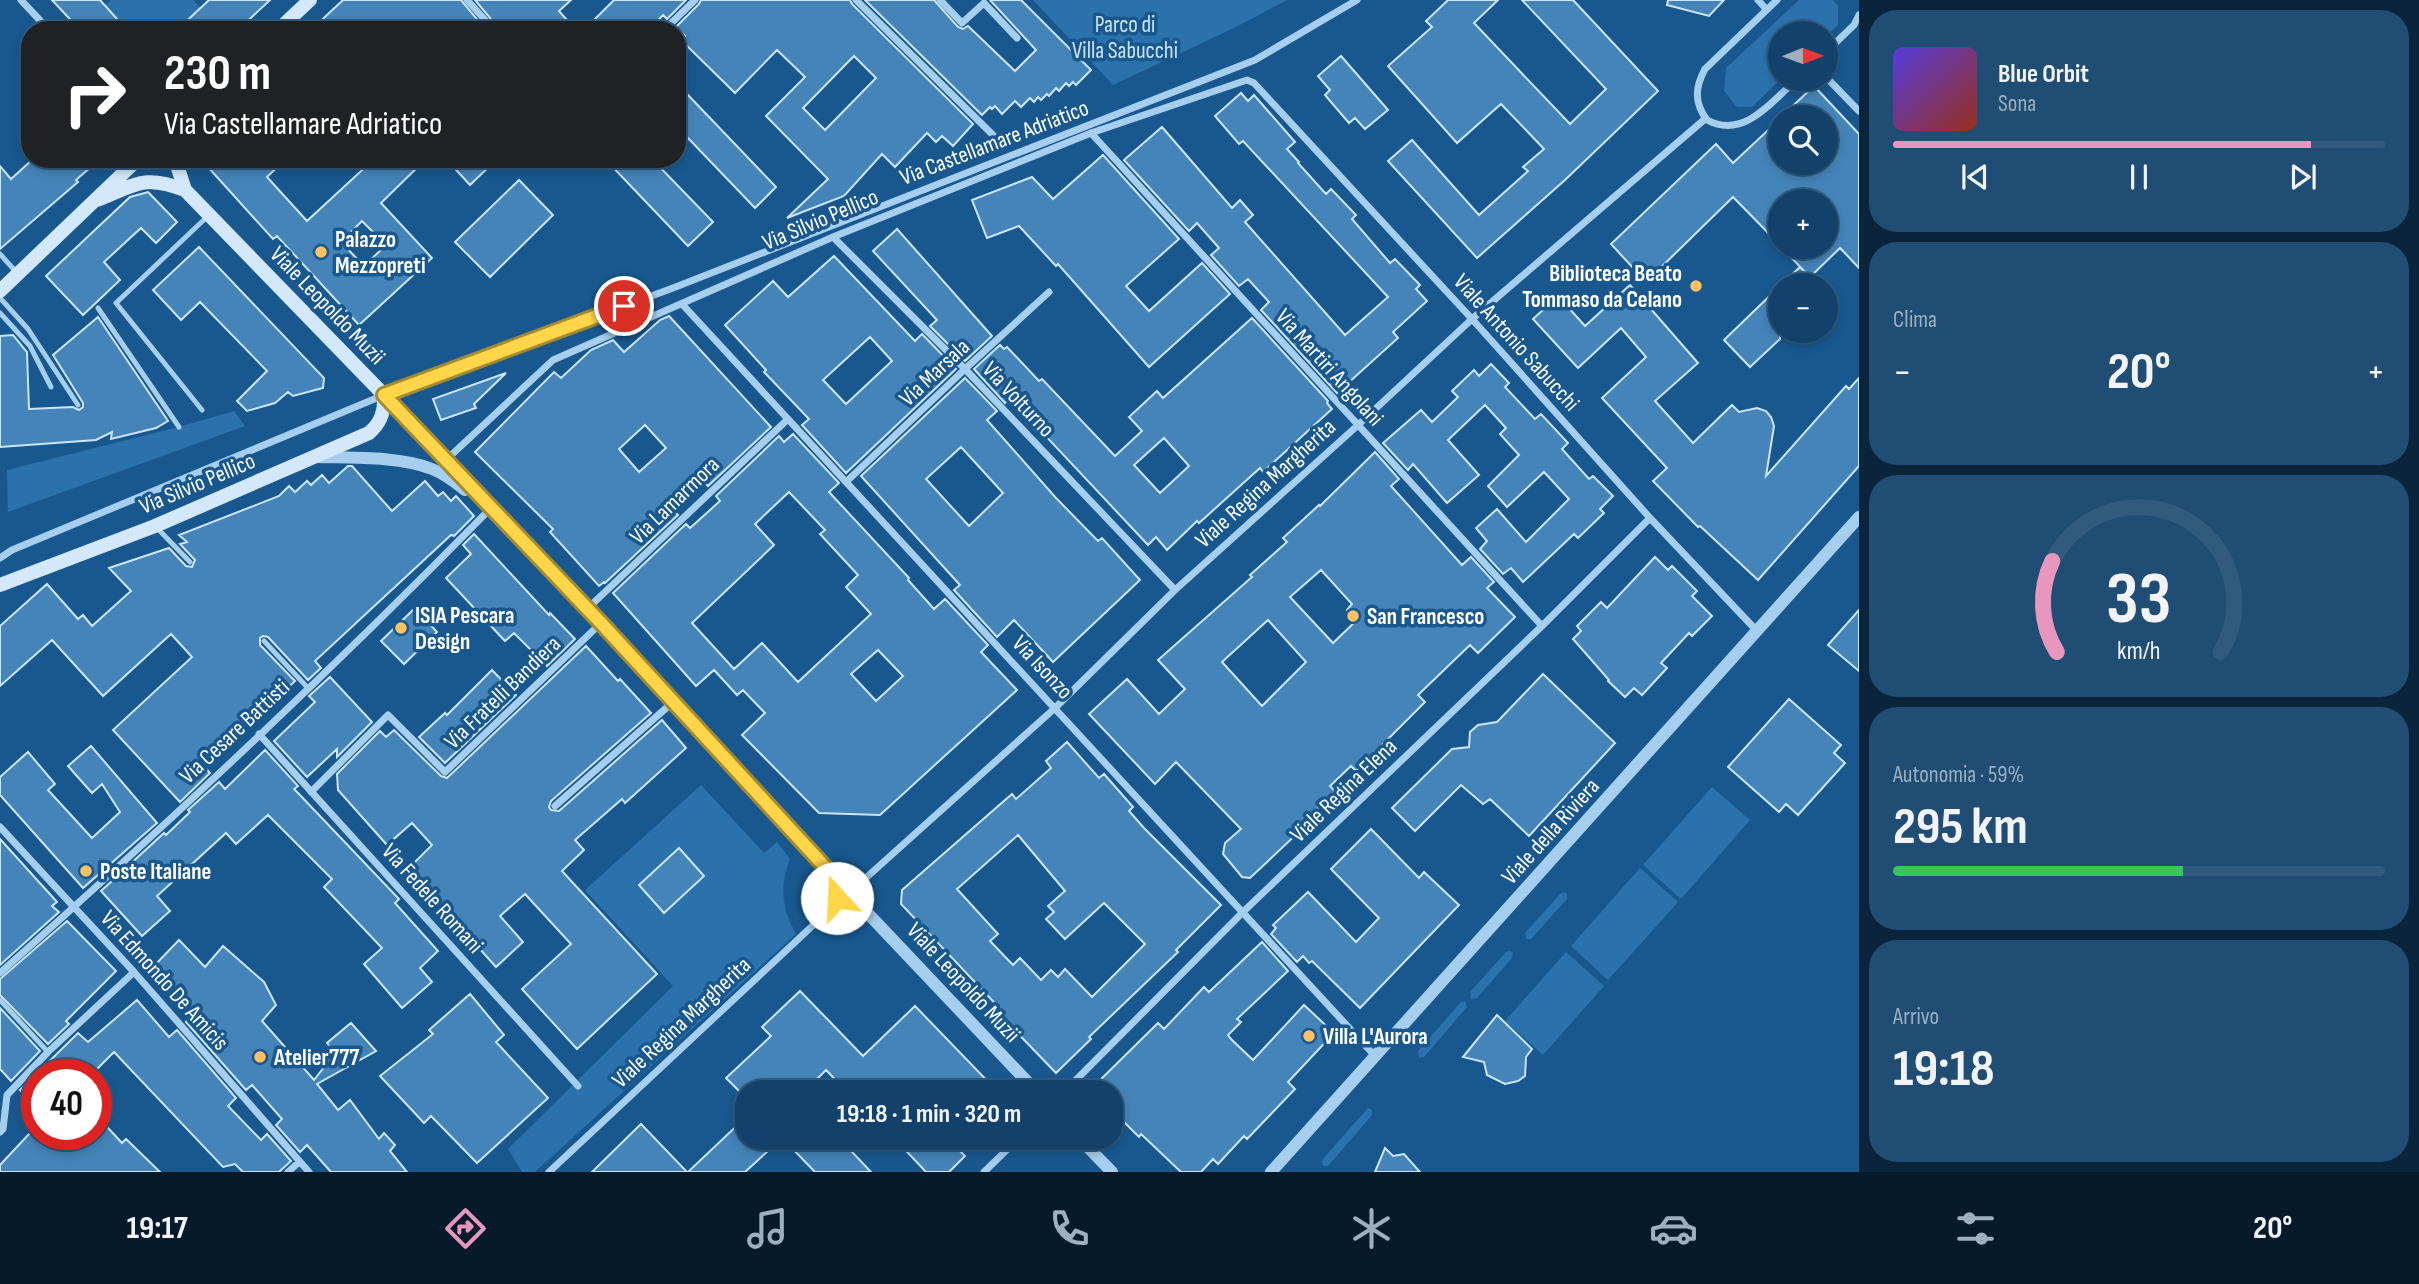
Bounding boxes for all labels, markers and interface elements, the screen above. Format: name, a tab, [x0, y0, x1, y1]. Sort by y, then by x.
park label: Parco di Villa Sabucchi	[1072, 11, 1178, 65]
north arrow	[1768, 21, 1838, 91]
map controls	[1768, 21, 1838, 343]
text: 230 m	[164, 45, 271, 104]
icon: right	[49, 49, 140, 140]
text: Blue Orbit	[1998, 59, 2089, 90]
text: Sona	[1998, 90, 2036, 118]
street label: Via Castellamare Adriatico	[896, 94, 1093, 192]
text: Via Castellamare Adriatico	[164, 105, 442, 144]
button: search	[1768, 105, 1838, 175]
icon: previous	[1956, 158, 1994, 196]
icon: pause	[2120, 158, 2158, 196]
icon: next	[2284, 158, 2322, 196]
street label: Via Silvio Pellico	[758, 183, 882, 257]
button: +	[1768, 189, 1838, 259]
place label: Palazzo Mezzopreti	[335, 226, 426, 280]
street label: Viale Leopoldo Muzii	[264, 241, 391, 371]
marker: Palazzo Mezzopreti	[313, 244, 329, 260]
place label: Biblioteca Beato Tommaso da Celano	[1522, 260, 1682, 314]
street label: Viale Antonio Sabucchi	[1447, 268, 1585, 417]
button: −	[1768, 273, 1838, 343]
pin	[594, 276, 654, 336]
marker: Biblioteca Beato Tommaso da Celano	[1688, 278, 1704, 294]
icon: arrive	[605, 287, 643, 325]
street label: Via Martiri Angolani	[1269, 303, 1389, 432]
text: Clima	[1893, 306, 1937, 334]
street label: Via Marsala	[894, 333, 976, 412]
text: 20°	[2107, 341, 2171, 404]
text: −	[1893, 350, 1912, 395]
text: +	[2366, 350, 2385, 395]
street label: Via Volturno	[976, 356, 1060, 443]
street label: Viale Regina Margherita	[1190, 413, 1342, 554]
street label: Via Silvio Pellico	[135, 447, 259, 521]
street label: Via Lamarmora	[624, 451, 725, 550]
text: 33	[2106, 556, 2172, 644]
place label: ISIA Pescara Design	[415, 602, 514, 656]
place label: San Francesco	[1367, 603, 1484, 631]
marker: San Francesco	[1345, 608, 1361, 624]
marker: ISIA Pescara Design	[393, 620, 409, 636]
street label: Via Fratelli Bandiera	[439, 630, 567, 755]
street label: Via Isonzo	[1006, 630, 1079, 705]
text: km/h	[2117, 636, 2161, 667]
street label: Via Cesare Battisti	[174, 674, 296, 790]
street label: Viale Regina Elena	[1284, 733, 1403, 849]
text: Autonomia · 59%	[1893, 761, 2024, 789]
street label: Viale della Riviera	[1496, 773, 1606, 890]
text: 295 km	[1893, 796, 2028, 859]
street label: Via Fedele Romani	[376, 838, 489, 959]
place label: Poste Italiane	[100, 858, 211, 886]
position arrow	[800, 861, 874, 935]
marker: Poste Italiane	[78, 863, 94, 879]
street label: Via Edmondo De Amicis	[94, 905, 234, 1056]
street label: Viale Leopoldo Muzii	[901, 917, 1026, 1049]
street label: Viale Regina Margherita	[607, 951, 757, 1094]
text: Arrivo	[1893, 1003, 1939, 1031]
place label: Villa L'Aurora	[1323, 1023, 1428, 1051]
marker: Villa L'Aurora	[1301, 1028, 1317, 1044]
text: 19:18	[1893, 1038, 1995, 1101]
place label: Atelier777	[273, 1044, 359, 1072]
marker: Atelier777	[252, 1049, 268, 1065]
speed limit sign: 40	[21, 1059, 112, 1150]
text: 19:18 · 1 min · 320 m	[837, 1099, 1021, 1130]
icon: directions	[441, 1204, 490, 1253]
icon: music	[743, 1204, 792, 1253]
icon: phone	[1045, 1204, 1094, 1253]
icon: climate	[1347, 1204, 1396, 1253]
icon: car	[1649, 1204, 1698, 1253]
icon: filters	[1951, 1204, 2000, 1253]
text: 19:17	[127, 1209, 188, 1248]
text: 20°	[2253, 1209, 2292, 1248]

